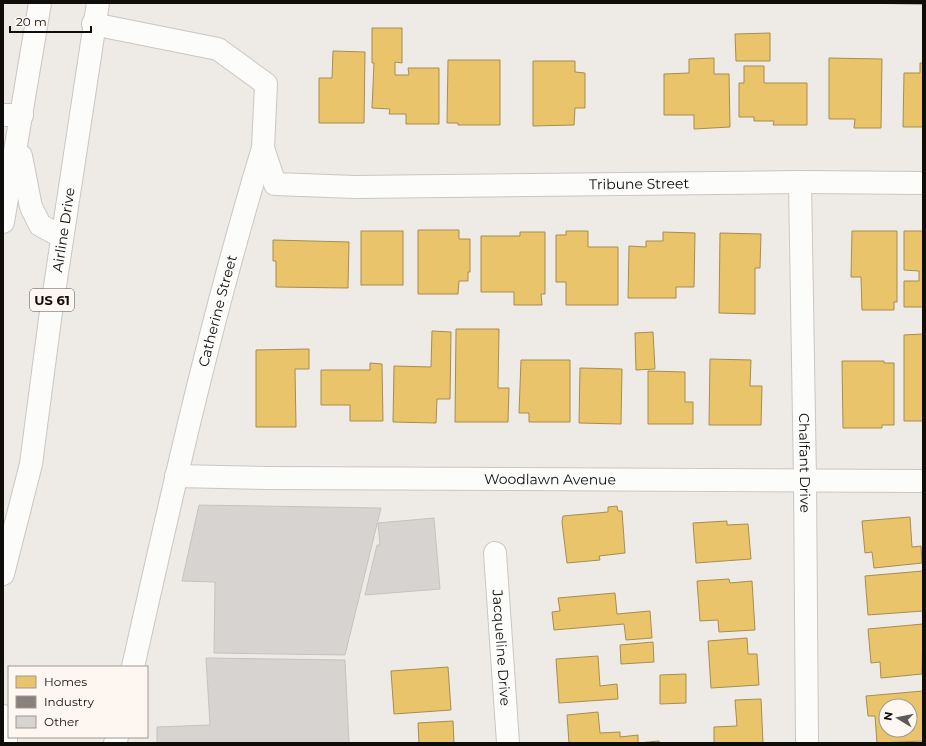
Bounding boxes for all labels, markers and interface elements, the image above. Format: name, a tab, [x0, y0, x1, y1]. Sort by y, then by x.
scale bar	[10, 8, 91, 34]
text: 20 m	[16, 14, 47, 29]
street label: Tribune Street	[589, 174, 689, 193]
street label: Airline Drive	[48, 186, 79, 273]
street label: Catherine Street	[194, 253, 241, 369]
road number: US 61	[30, 289, 74, 311]
street label: Chalfant Drive	[795, 413, 814, 513]
street label: Woodlawn Avenue	[484, 470, 616, 489]
street label: Jacqueline Drive	[488, 588, 514, 706]
legend	[8, 666, 148, 738]
text: Homes	[44, 674, 87, 689]
text: Industry	[44, 694, 94, 709]
north arrow	[878, 698, 918, 738]
text: N	[880, 711, 896, 722]
text: Other	[44, 714, 79, 729]

